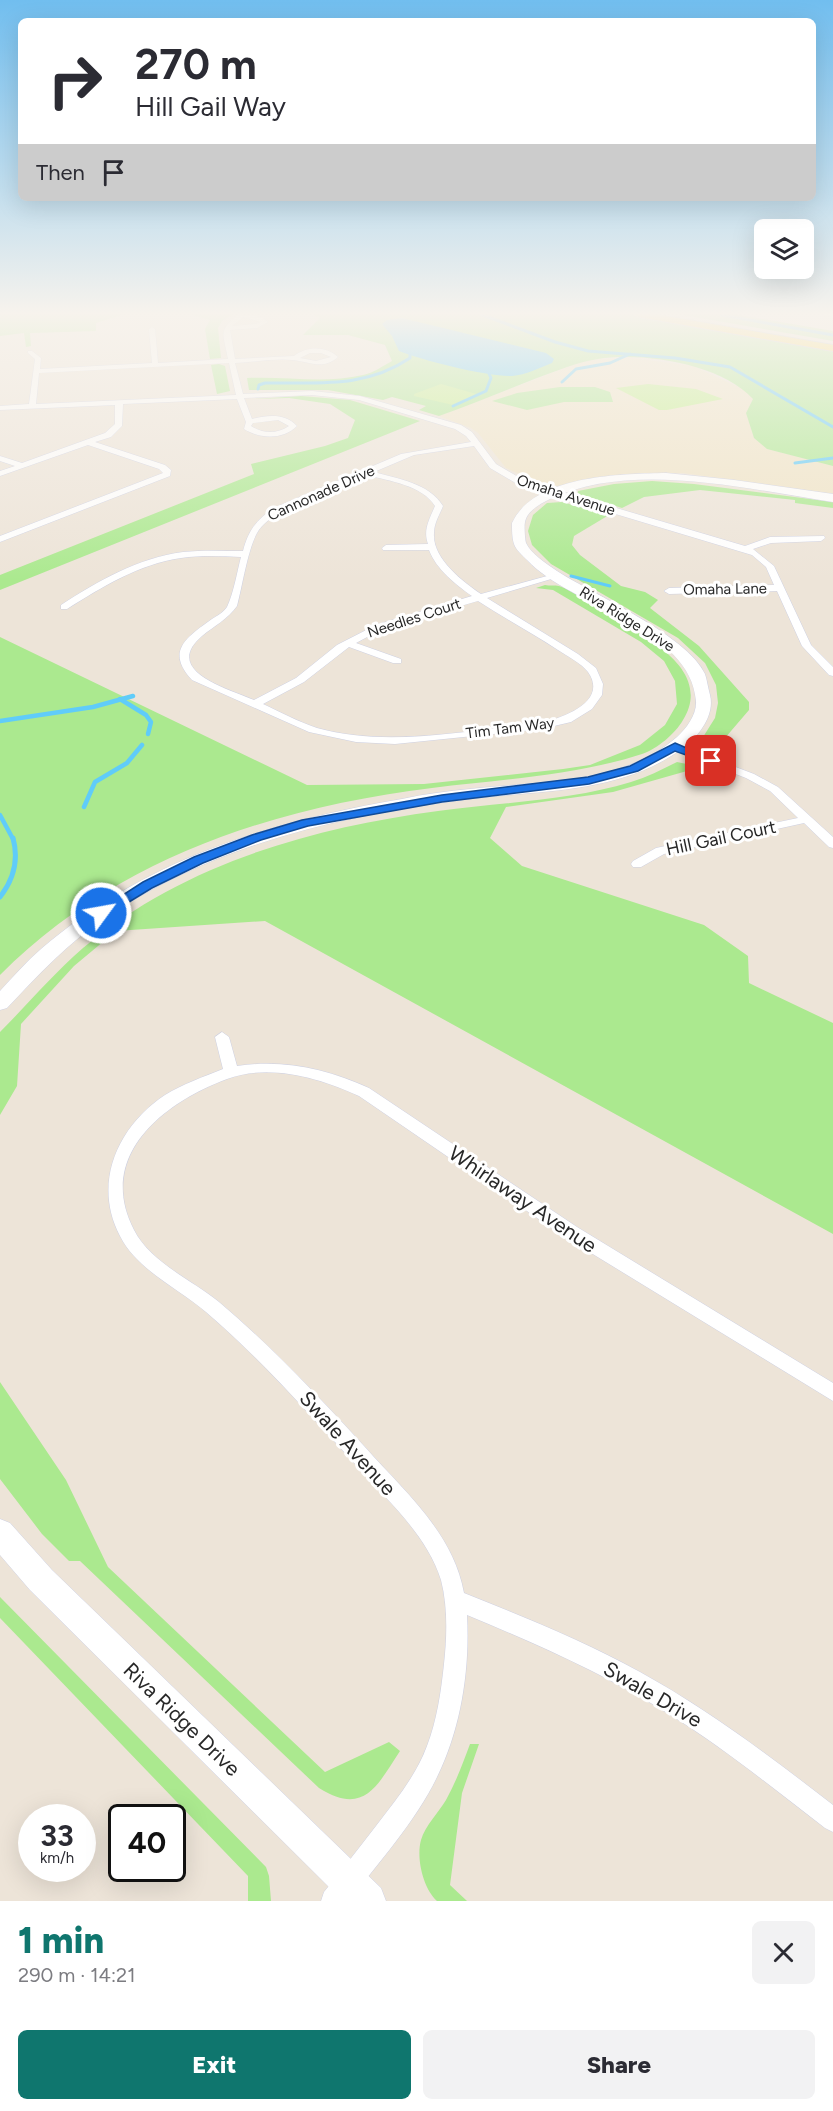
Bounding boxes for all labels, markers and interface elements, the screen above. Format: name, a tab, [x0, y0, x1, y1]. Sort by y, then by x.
text: 270 m	[135, 39, 257, 90]
icon: right	[36, 42, 114, 120]
text: Hill Gail Way	[135, 90, 286, 123]
icon: arrive	[97, 156, 130, 189]
text: Then	[36, 159, 85, 186]
map controls	[754, 219, 814, 279]
button: layers	[754, 219, 814, 279]
street label: Cannonade Drive	[265, 461, 377, 525]
street label: Omaha Avenue	[514, 471, 618, 519]
street label: Omaha Lane	[683, 579, 767, 599]
street label: Riva Ridge Drive	[576, 583, 678, 655]
street label: Needles Court	[365, 594, 464, 642]
street label: Tim Tam Way	[465, 714, 555, 742]
pin	[685, 735, 736, 786]
icon: arrive	[694, 744, 727, 777]
street label: Hill Gail Court	[664, 816, 778, 860]
position arrow	[69, 881, 133, 945]
street label: Whirlaway Avenue	[444, 1140, 602, 1258]
street label: Swale Avenue	[295, 1386, 401, 1500]
street label: Swale Drive	[599, 1656, 707, 1732]
street label: Riva Ridge Drive	[118, 1657, 246, 1781]
speed limit sign: 40	[108, 1804, 186, 1882]
text: 33	[40, 1817, 74, 1854]
text: km/h	[40, 1849, 74, 1867]
text: 1 min	[18, 1919, 104, 1962]
button: close	[752, 1921, 815, 1984]
text: 290 m · 14:21	[18, 1963, 135, 1987]
button: Exit	[18, 2030, 411, 2099]
button: Share	[423, 2030, 815, 2099]

